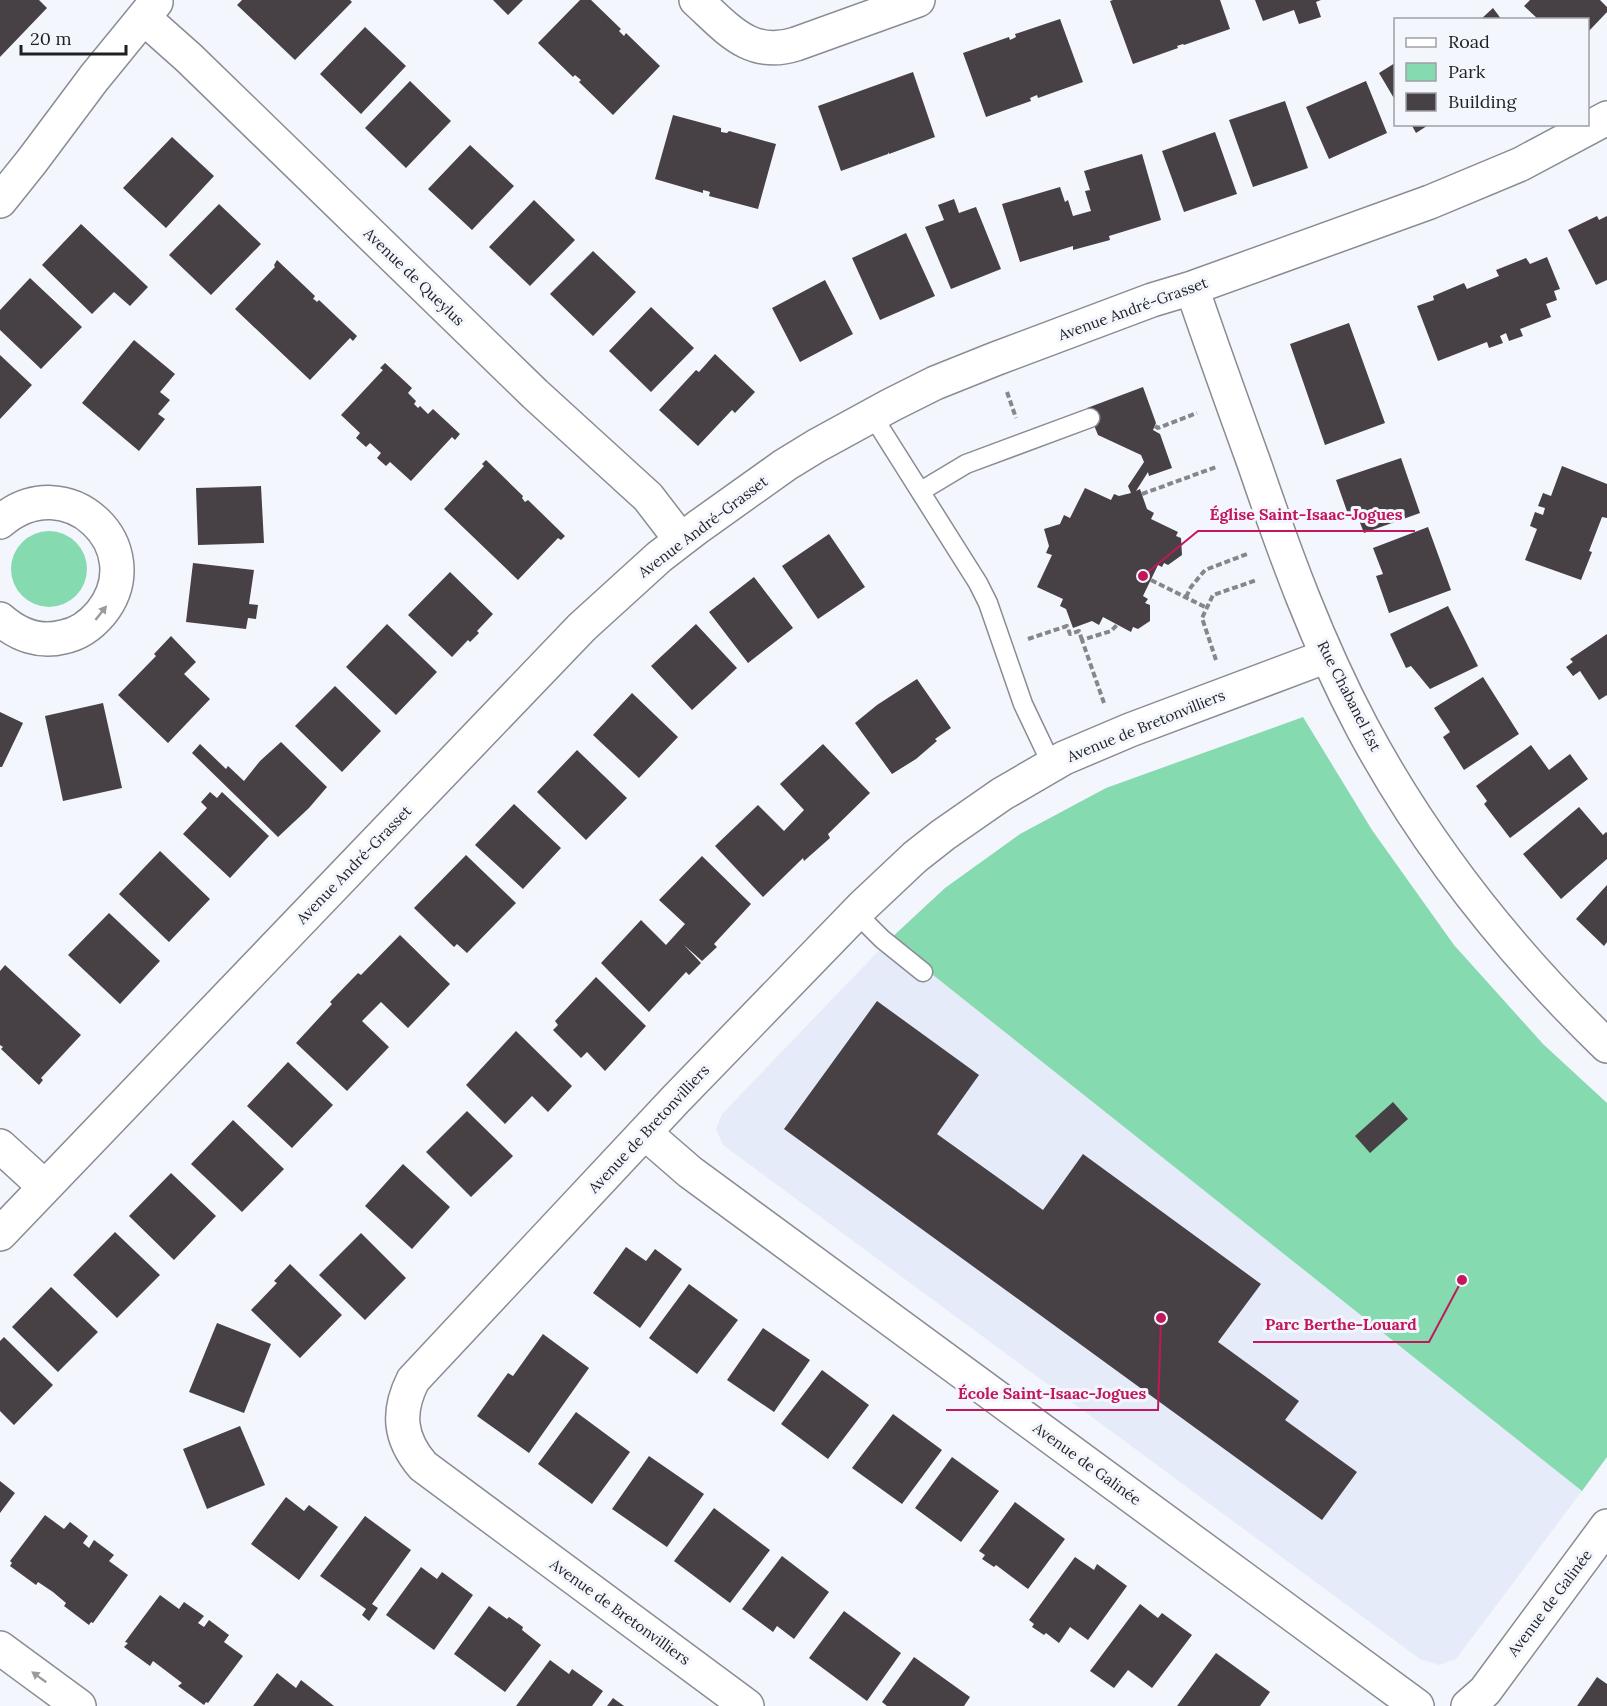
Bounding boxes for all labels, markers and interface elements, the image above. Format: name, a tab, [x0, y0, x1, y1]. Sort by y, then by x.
scale bar	[21, 18, 126, 56]
legend	[1394, 18, 1589, 126]
text: 20 m	[30, 27, 72, 50]
text: Road	[1448, 30, 1490, 53]
text: Park	[1448, 60, 1486, 83]
text: Building	[1448, 90, 1518, 113]
street label: Avenue de Queylus	[359, 223, 469, 330]
street label: Avenue André-Grasset	[1055, 273, 1210, 345]
street label: Avenue André-Grasset	[633, 472, 771, 582]
callout: Église Saint-Isaac-Jogues	[1198, 497, 1415, 531]
text: Église Saint-Isaac-Jogues	[1210, 504, 1403, 524]
one-way arrow	[95, 605, 107, 621]
street label: Rue Chabanel Est	[1313, 637, 1386, 754]
street label: Avenue de Bretonvilliers	[1063, 685, 1228, 766]
street label: Avenue André-Grasset	[291, 801, 415, 929]
street label: Avenue de Bretonvilliers	[583, 1060, 713, 1198]
callout: Parc Berthe-Louard	[1253, 1308, 1429, 1342]
text: Parc Berthe-Louard	[1265, 1314, 1417, 1334]
callout: École Saint-Isaac-Jogues	[946, 1376, 1158, 1410]
text: École Saint-Isaac-Jogues	[958, 1383, 1146, 1403]
street label: Avenue de Galinée	[1029, 1418, 1145, 1509]
street label: Avenue de Galinée	[1503, 1546, 1596, 1661]
street label: Avenue de Bretonvilliers	[546, 1554, 694, 1669]
one-way arrow	[32, 1671, 48, 1683]

